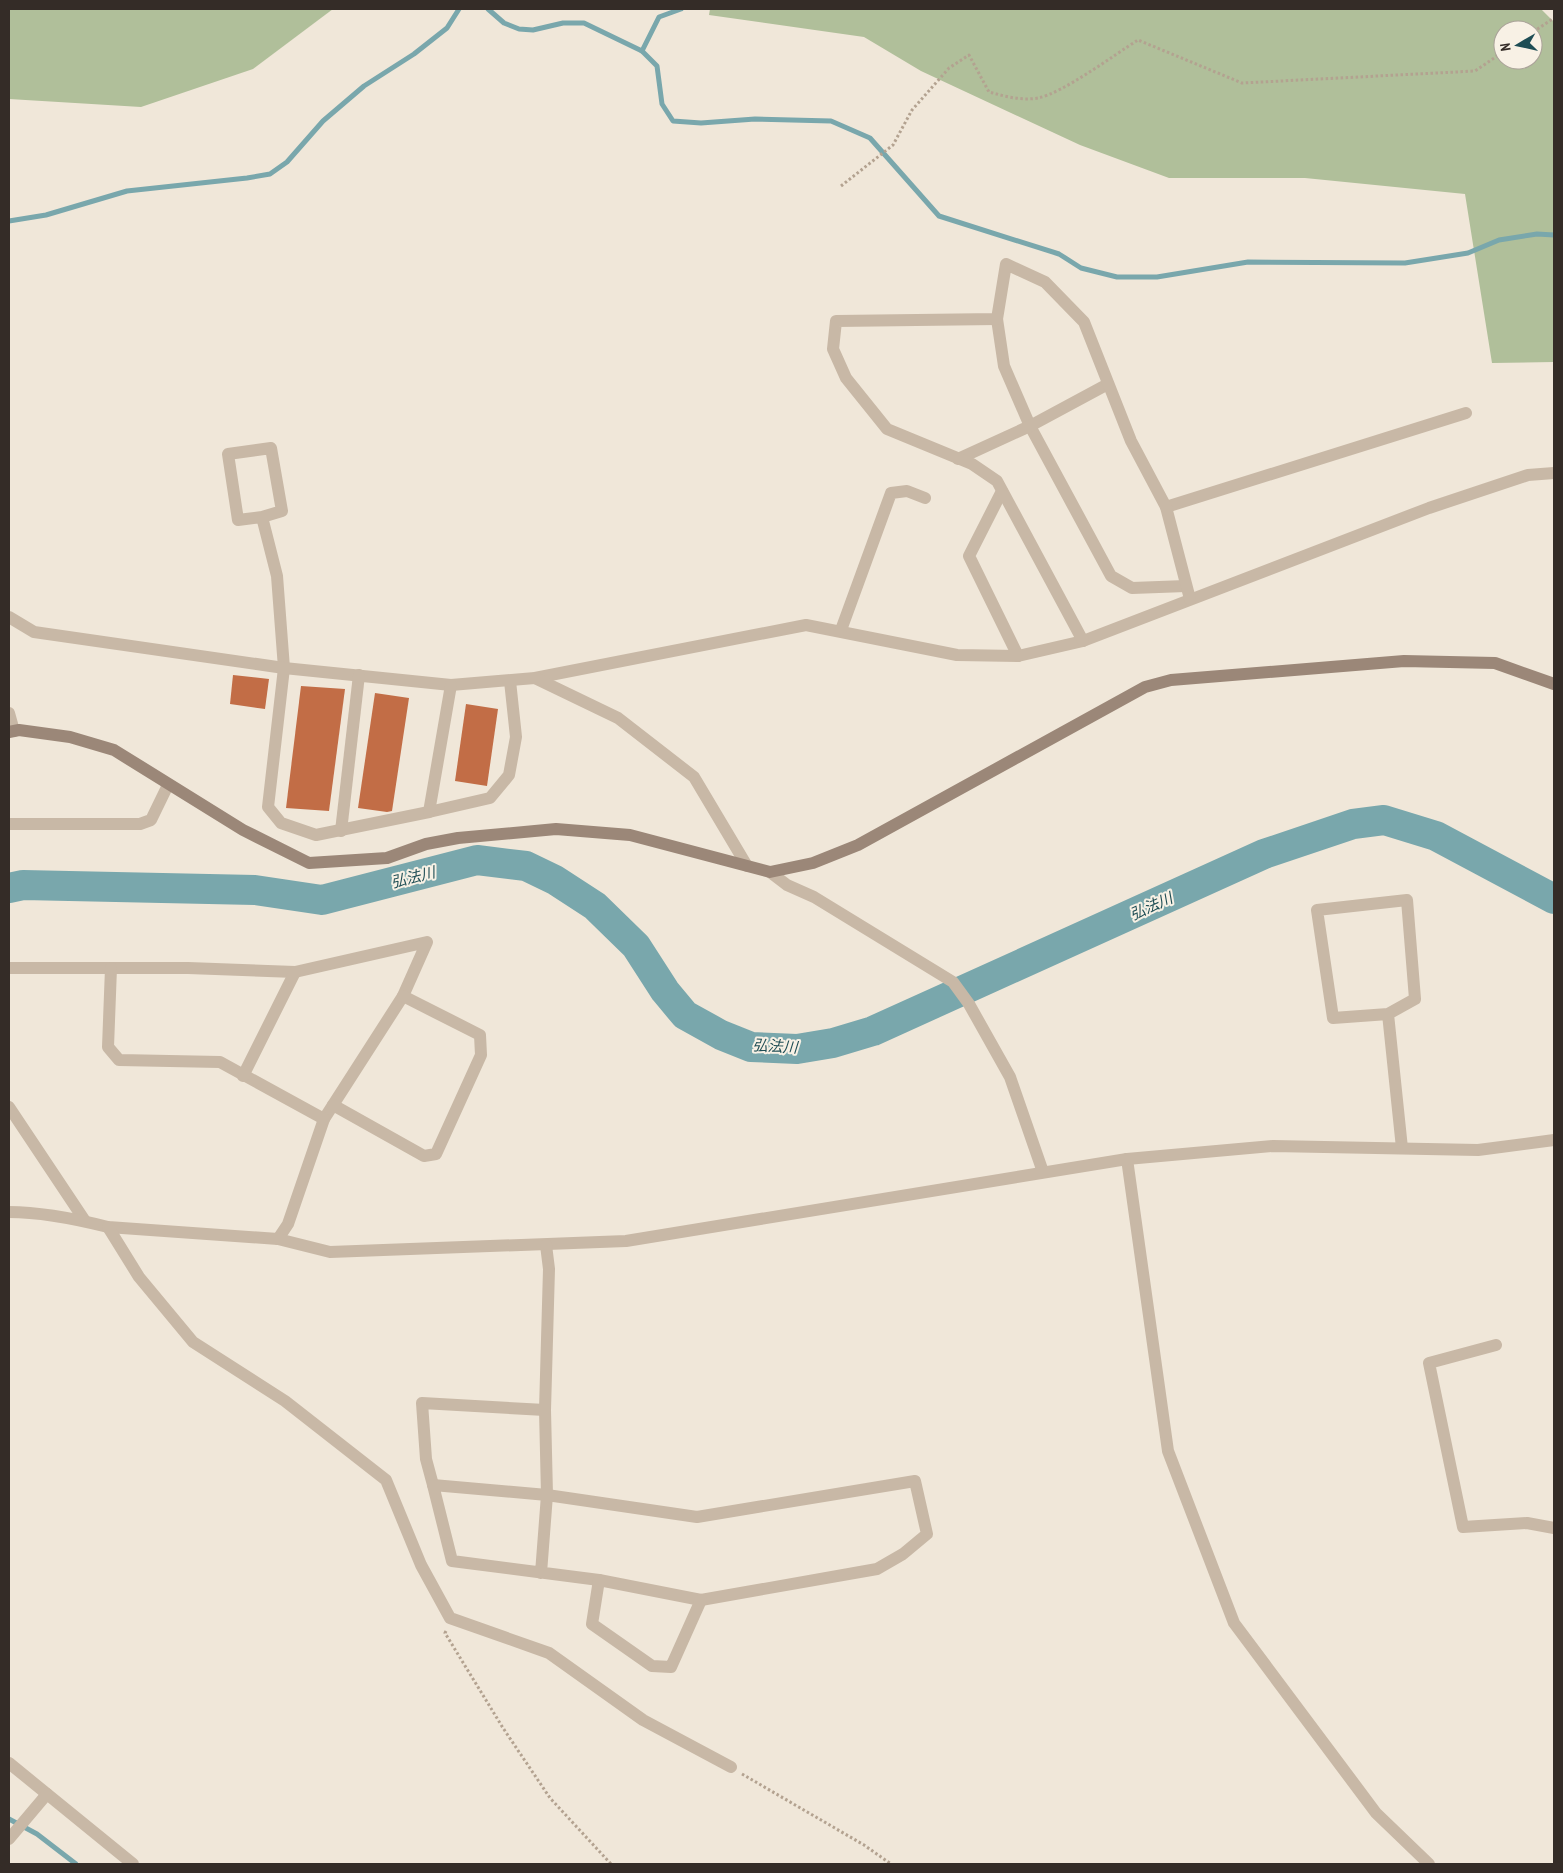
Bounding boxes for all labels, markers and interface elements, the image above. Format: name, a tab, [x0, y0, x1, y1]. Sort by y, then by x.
north arrow	[1493, 20, 1543, 70]
text: N	[1496, 42, 1515, 52]
water label: 弘法川	[389, 862, 439, 892]
water label: 弘法川	[1127, 887, 1177, 924]
water label: 弘法川	[752, 1035, 800, 1057]

